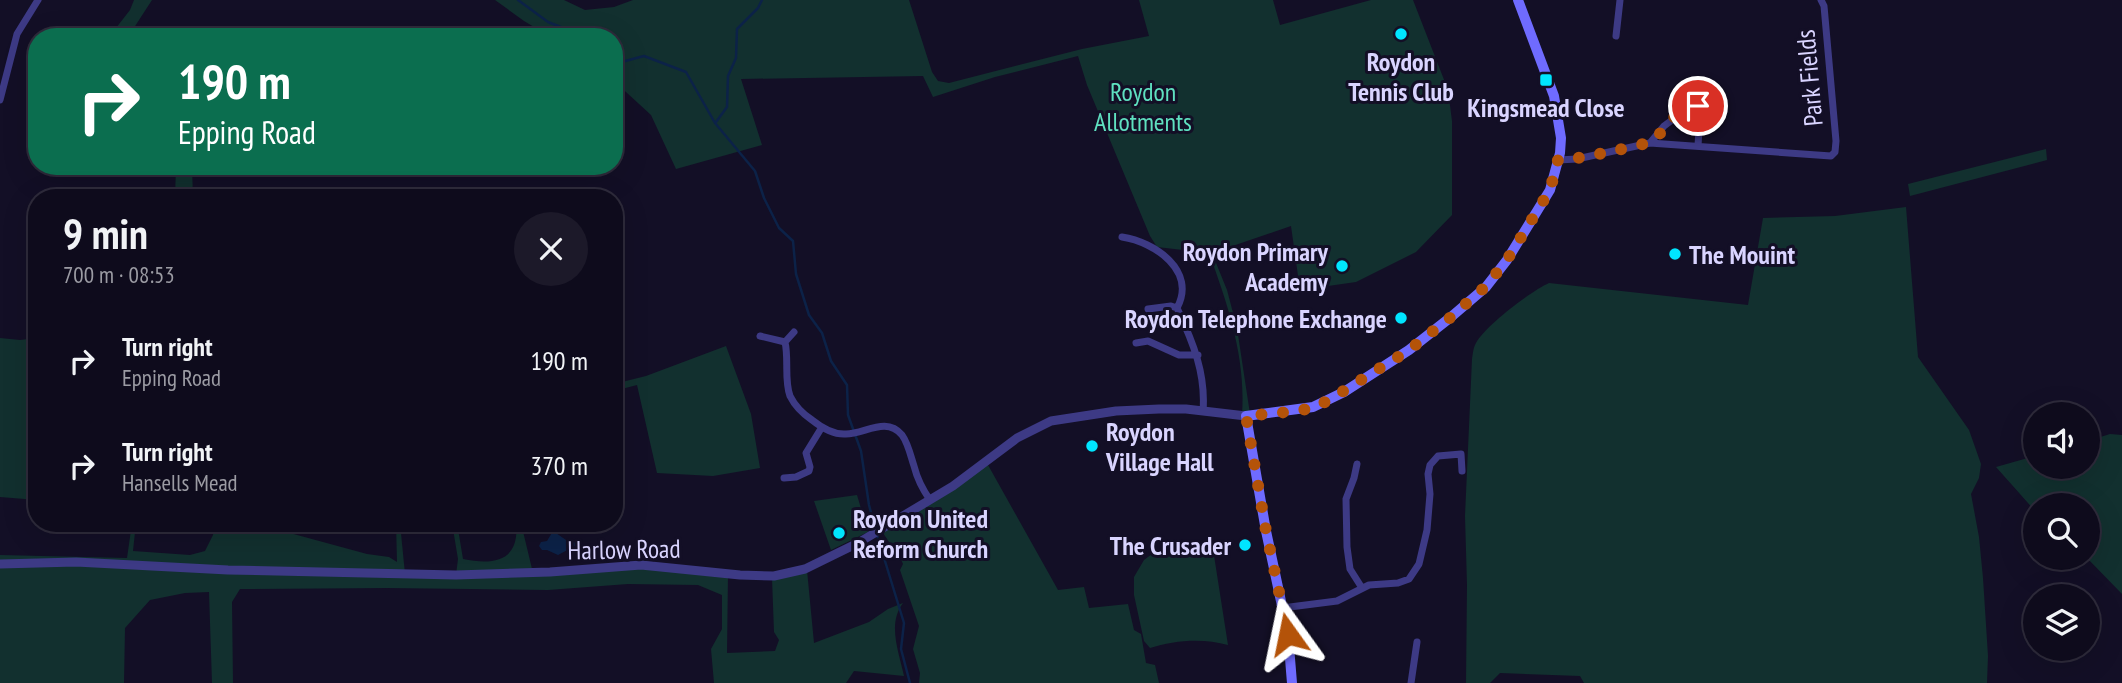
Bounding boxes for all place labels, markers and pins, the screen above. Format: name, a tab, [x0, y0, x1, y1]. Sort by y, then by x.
marker: Roydon Tennis Club	[1393, 26, 1409, 42]
place label: Roydon Tennis Club	[1348, 45, 1454, 108]
marker: Kingsmead Close	[1538, 72, 1554, 88]
pin	[1668, 76, 1728, 136]
place label: Kingsmead Close	[1467, 91, 1625, 124]
place label: Roydon Primary Academy	[1183, 235, 1329, 298]
place label: The Mouint	[1689, 238, 1795, 271]
marker: The Mouint	[1667, 246, 1683, 262]
marker: Roydon Primary Academy	[1334, 258, 1350, 274]
place label: Roydon Telephone Exchange	[1125, 302, 1387, 335]
marker: Roydon Telephone Exchange	[1393, 310, 1409, 326]
place label: Roydon Village Hall	[1105, 415, 1214, 478]
marker: Roydon Village Hall	[1084, 438, 1100, 454]
place label: Roydon United Reform Church	[853, 502, 988, 565]
marker: Roydon United Reform Church	[831, 525, 847, 541]
place label: The Crusader	[1110, 529, 1231, 562]
marker: The Crusader	[1237, 537, 1253, 553]

